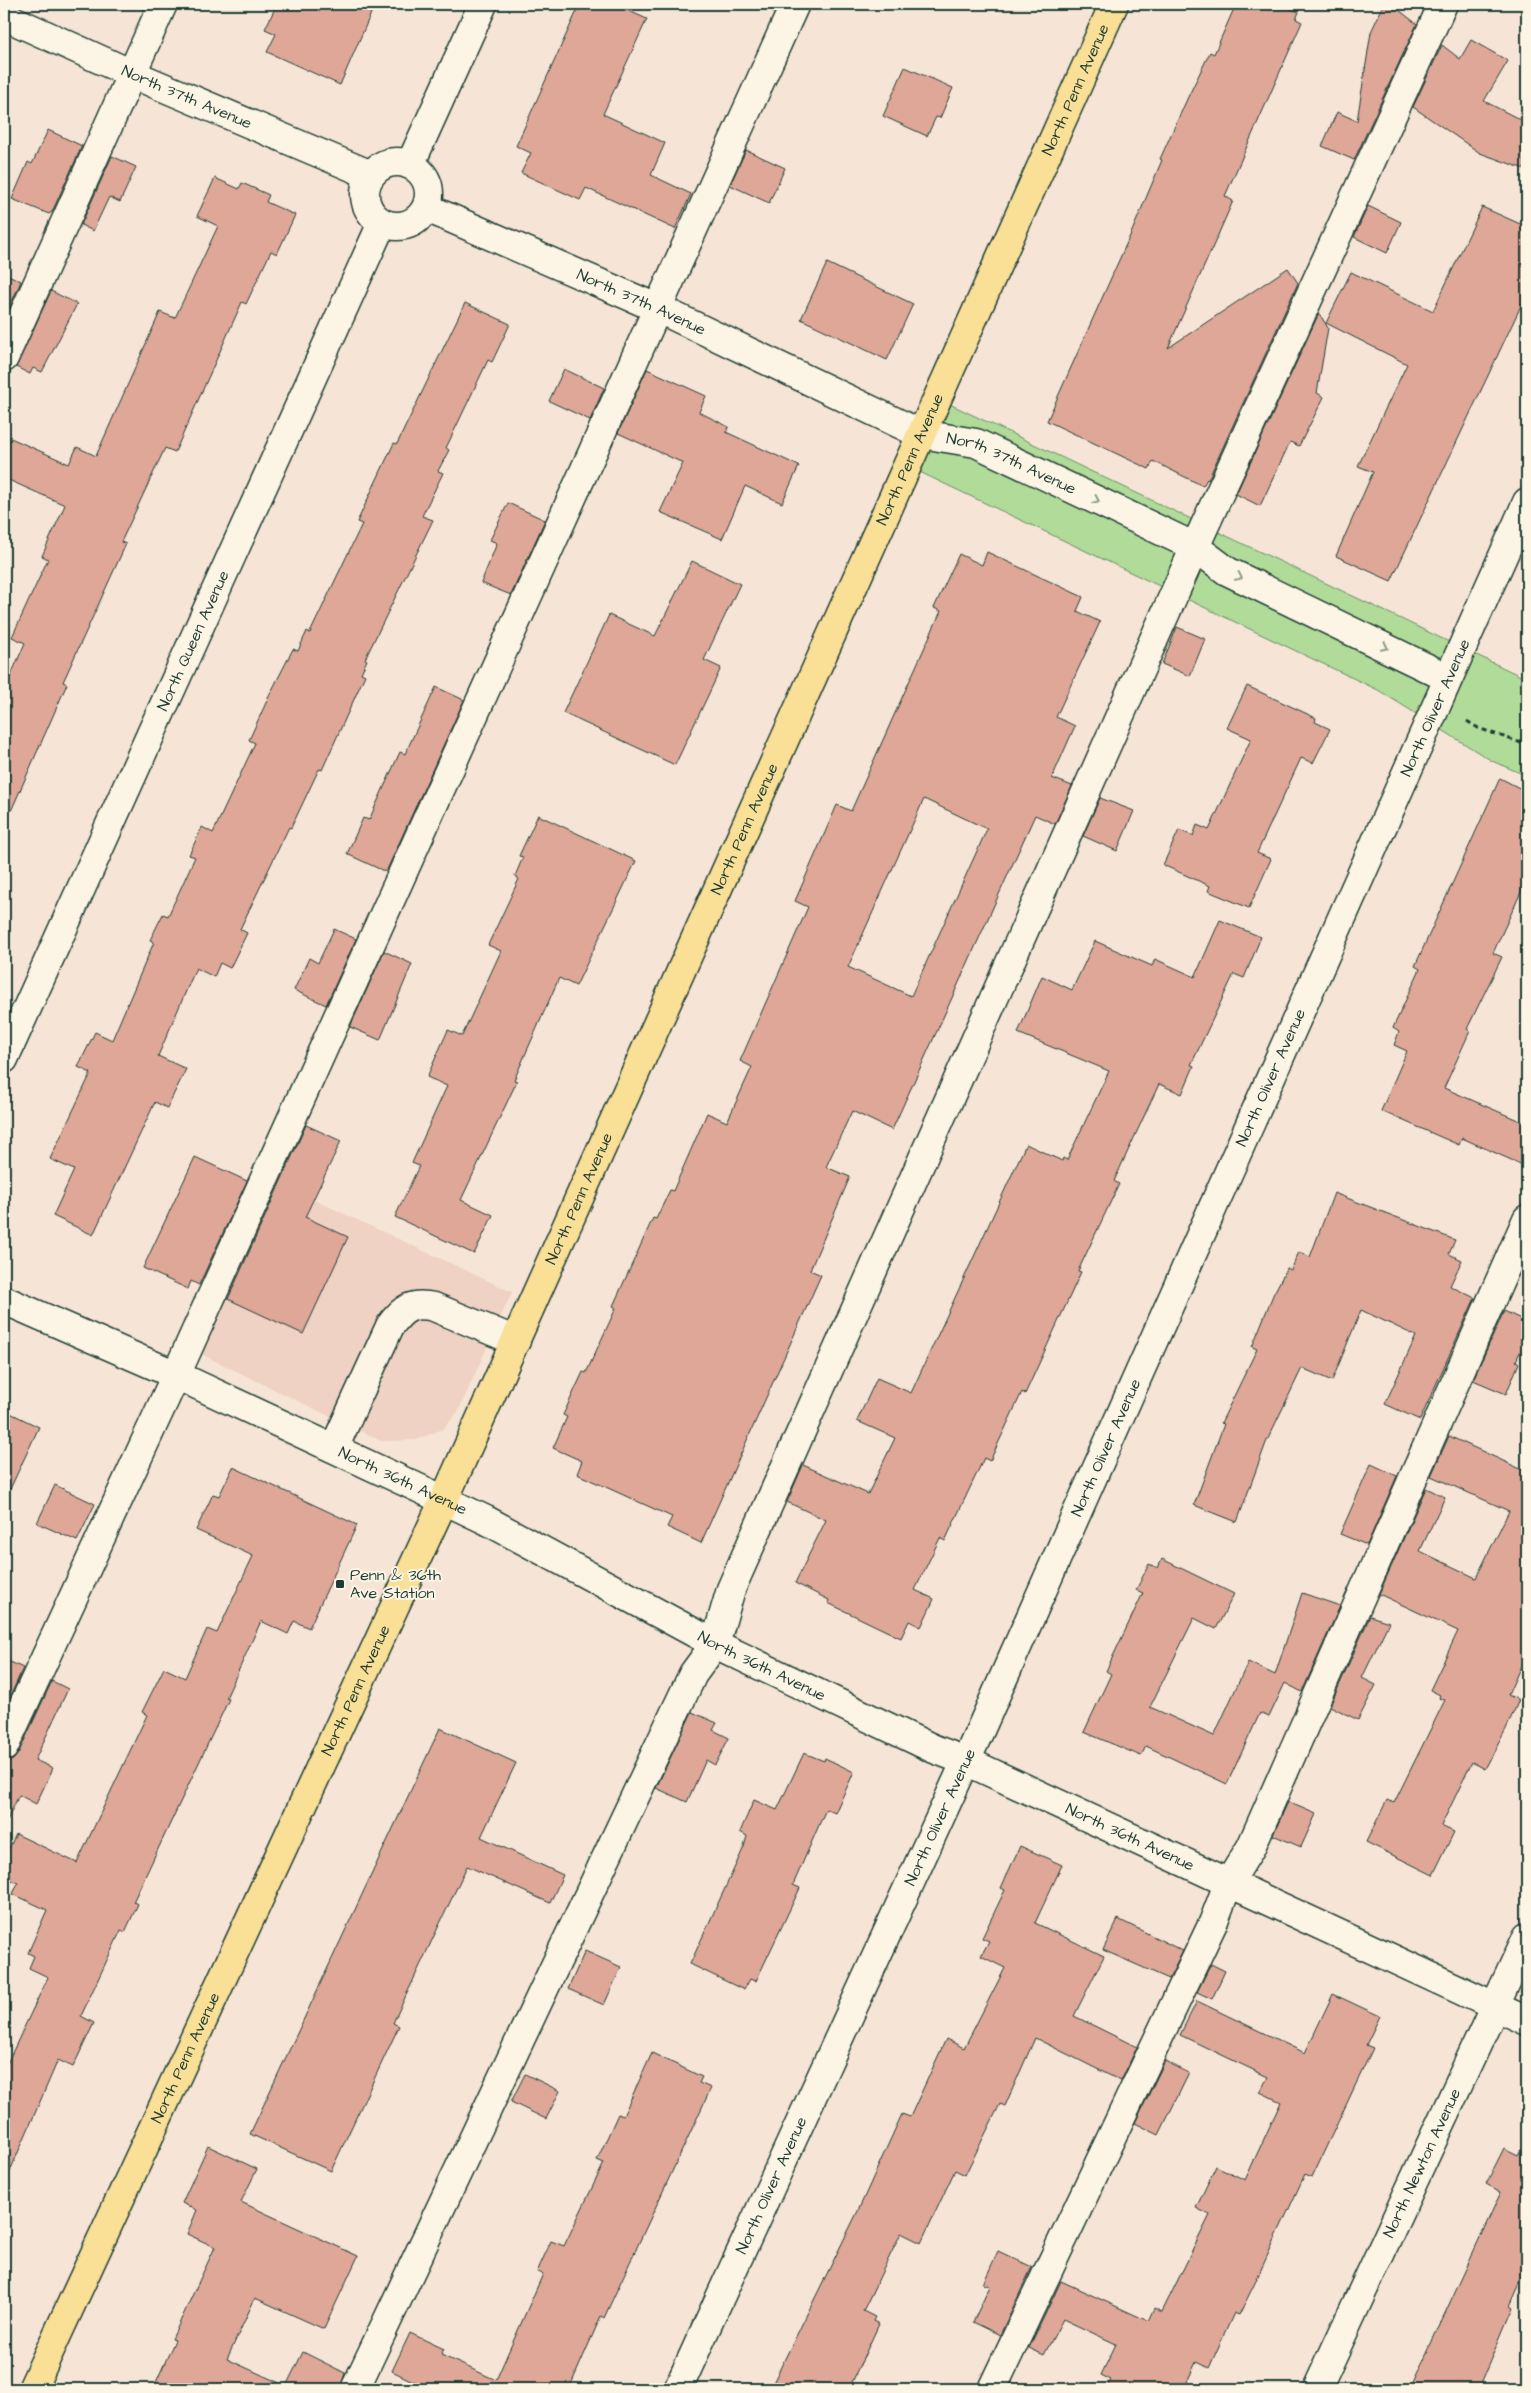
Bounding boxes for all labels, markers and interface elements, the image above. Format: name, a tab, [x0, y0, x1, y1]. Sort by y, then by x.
street label: North Penn Avenue	[1037, 20, 1115, 159]
street label: North 37th Avenue	[118, 60, 256, 135]
street label: North 37th Avenue	[573, 263, 710, 341]
street label: North Penn Avenue	[871, 390, 949, 529]
street label: North 37th Avenue	[945, 427, 1080, 500]
one-way arrow	[1091, 493, 1100, 504]
street label: North Queen Avenue	[152, 567, 235, 714]
one-way arrow	[1234, 570, 1243, 581]
street label: North Oliver Avenue	[1395, 635, 1476, 780]
one-way arrow	[1380, 641, 1389, 651]
street label: North Penn Avenue	[705, 759, 784, 898]
street label: North Oliver Avenue	[1230, 1005, 1311, 1150]
street label: North Penn Avenue	[540, 1129, 618, 1268]
street label: North Oliver Avenue	[1066, 1375, 1146, 1520]
street label: North 36th Avenue	[335, 1441, 471, 1521]
place label: Penn & 36th Ave Station	[350, 1564, 441, 1604]
marker: Penn & 36th Ave Station	[334, 1578, 346, 1590]
street label: North Penn Avenue	[316, 1621, 396, 1759]
street label: North 36th Avenue	[694, 1626, 830, 1707]
street label: North Oliver Avenue	[899, 1745, 981, 1889]
street label: North 36th Avenue	[1062, 1798, 1198, 1876]
street label: North Penn Avenue	[146, 1989, 225, 2127]
street label: North Newton Avenue	[1378, 2085, 1466, 2241]
street label: North Oliver Avenue	[730, 2113, 812, 2257]

